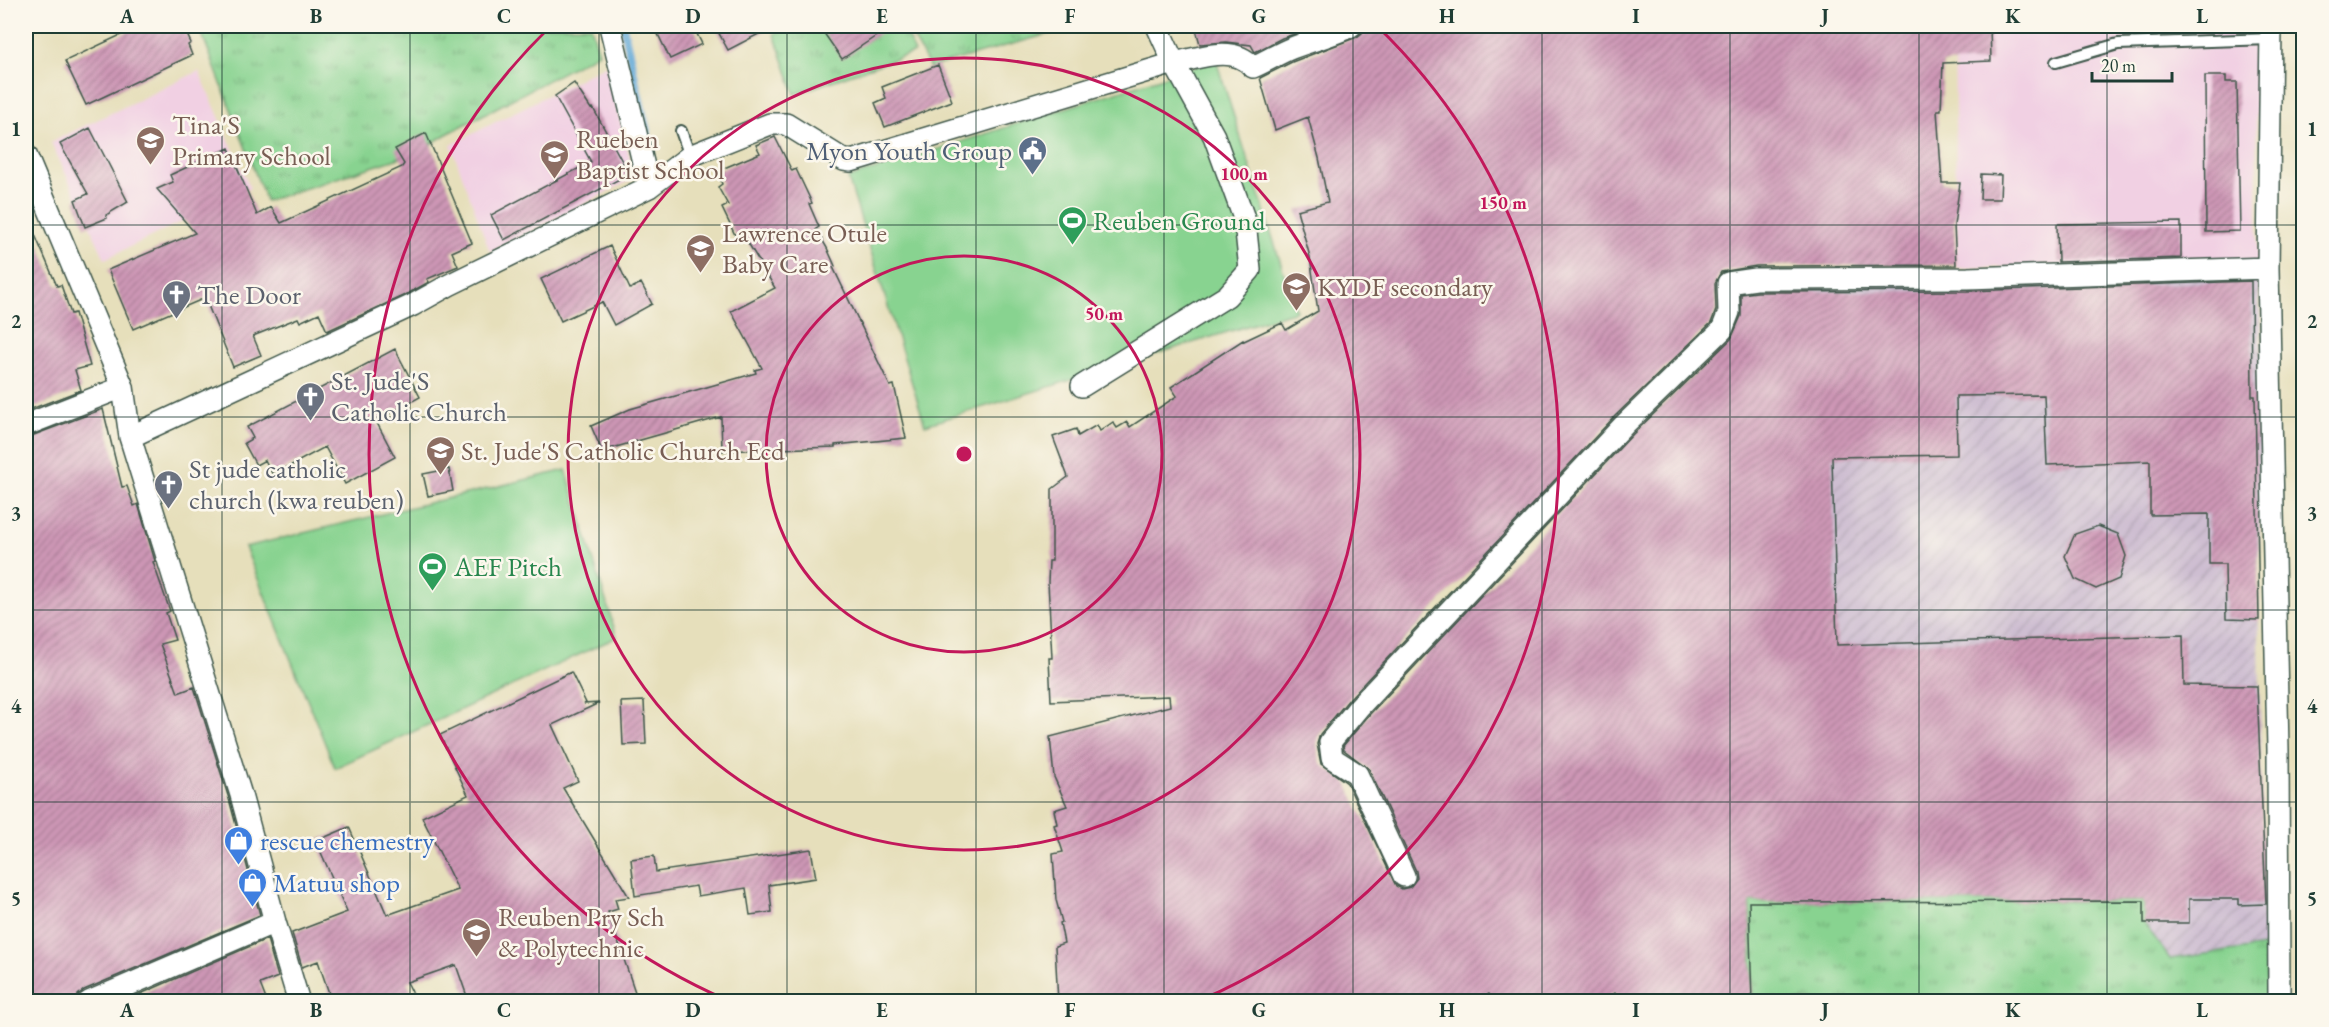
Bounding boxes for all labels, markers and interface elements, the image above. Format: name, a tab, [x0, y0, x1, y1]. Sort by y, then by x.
text: A	[119, 3, 135, 29]
text: B	[310, 3, 322, 29]
text: C	[497, 3, 511, 29]
text: D	[685, 3, 701, 29]
text: E	[876, 3, 888, 29]
text: F	[1065, 3, 1076, 29]
text: G	[1252, 3, 1266, 29]
text: H	[1439, 3, 1455, 29]
text: I	[1632, 3, 1640, 29]
text: J	[1819, 3, 1829, 29]
text: K	[2005, 3, 2021, 29]
text: L	[2196, 3, 2208, 29]
scale bar	[2092, 45, 2172, 83]
text: 20 m	[2101, 54, 2136, 77]
place label: Tina'S Primary School	[172, 107, 331, 173]
text: 1	[11, 116, 21, 142]
text: 1	[2307, 116, 2317, 142]
place label: Rueben Baptist School	[576, 121, 725, 187]
school or university icon: Tina'S Primary School	[135, 124, 167, 166]
place label: Myon Youth Group	[806, 133, 1012, 168]
public building icon: Myon Youth Group	[1017, 134, 1049, 176]
school or university icon: Rueben Baptist School	[539, 138, 571, 180]
text: 100 m	[1220, 162, 1268, 185]
text: 150 m	[1479, 191, 1527, 214]
place label: Reuben Ground	[1093, 203, 1266, 238]
sports icon: Reuben Ground	[1056, 204, 1088, 246]
place label: Lawrence Otule Baby Care	[722, 215, 887, 281]
school or university icon: Lawrence Otule Baby Care	[685, 232, 717, 274]
place label: KYDF secondary	[1317, 269, 1493, 304]
school or university icon: KYDF secondary	[1280, 270, 1312, 312]
place label: The Door	[197, 277, 301, 312]
church icon: The Door	[160, 278, 192, 320]
text: 50 m	[1085, 302, 1123, 325]
text: 2	[11, 308, 22, 334]
text: 2	[2307, 308, 2318, 334]
place label: St. Jude'S Catholic Church	[331, 363, 507, 429]
church icon: St. Jude'S Catholic Church	[294, 380, 326, 422]
place label: St. Jude'S Catholic Church Ecd	[461, 433, 785, 468]
school or university icon: St. Jude'S Catholic Church Ecd	[424, 434, 456, 476]
centre of rings	[954, 444, 974, 464]
place label: St jude catholic church (kwa reuben)	[189, 451, 404, 517]
church icon: St jude catholic church (kwa reuben)	[152, 468, 184, 510]
text: 3	[11, 500, 21, 526]
text: 3	[2307, 500, 2317, 526]
place label: AEF Pitch	[453, 549, 562, 584]
sports icon: AEF Pitch	[417, 550, 449, 592]
text: 4	[11, 693, 22, 719]
text: 4	[2307, 693, 2318, 719]
place label: rescue chemestry	[260, 823, 435, 858]
shop icon: rescue chemestry	[223, 824, 255, 866]
place label: Matuu shop	[273, 865, 400, 900]
shop icon: Matuu shop	[236, 866, 268, 908]
text: 5	[11, 885, 21, 911]
text: 5	[2307, 885, 2317, 911]
place label: Reuben Pry Sch & Polytechnic	[498, 899, 665, 965]
school or university icon: Reuben Pry Sch & Polytechnic	[461, 916, 493, 958]
text: A	[119, 997, 135, 1023]
text: B	[310, 997, 322, 1023]
text: C	[497, 997, 511, 1023]
text: D	[685, 997, 701, 1023]
text: E	[876, 997, 888, 1023]
text: F	[1065, 997, 1076, 1023]
text: G	[1252, 997, 1266, 1023]
text: H	[1439, 997, 1455, 1023]
text: I	[1632, 997, 1640, 1023]
text: J	[1819, 997, 1829, 1023]
text: K	[2005, 997, 2021, 1023]
text: L	[2196, 997, 2208, 1023]

